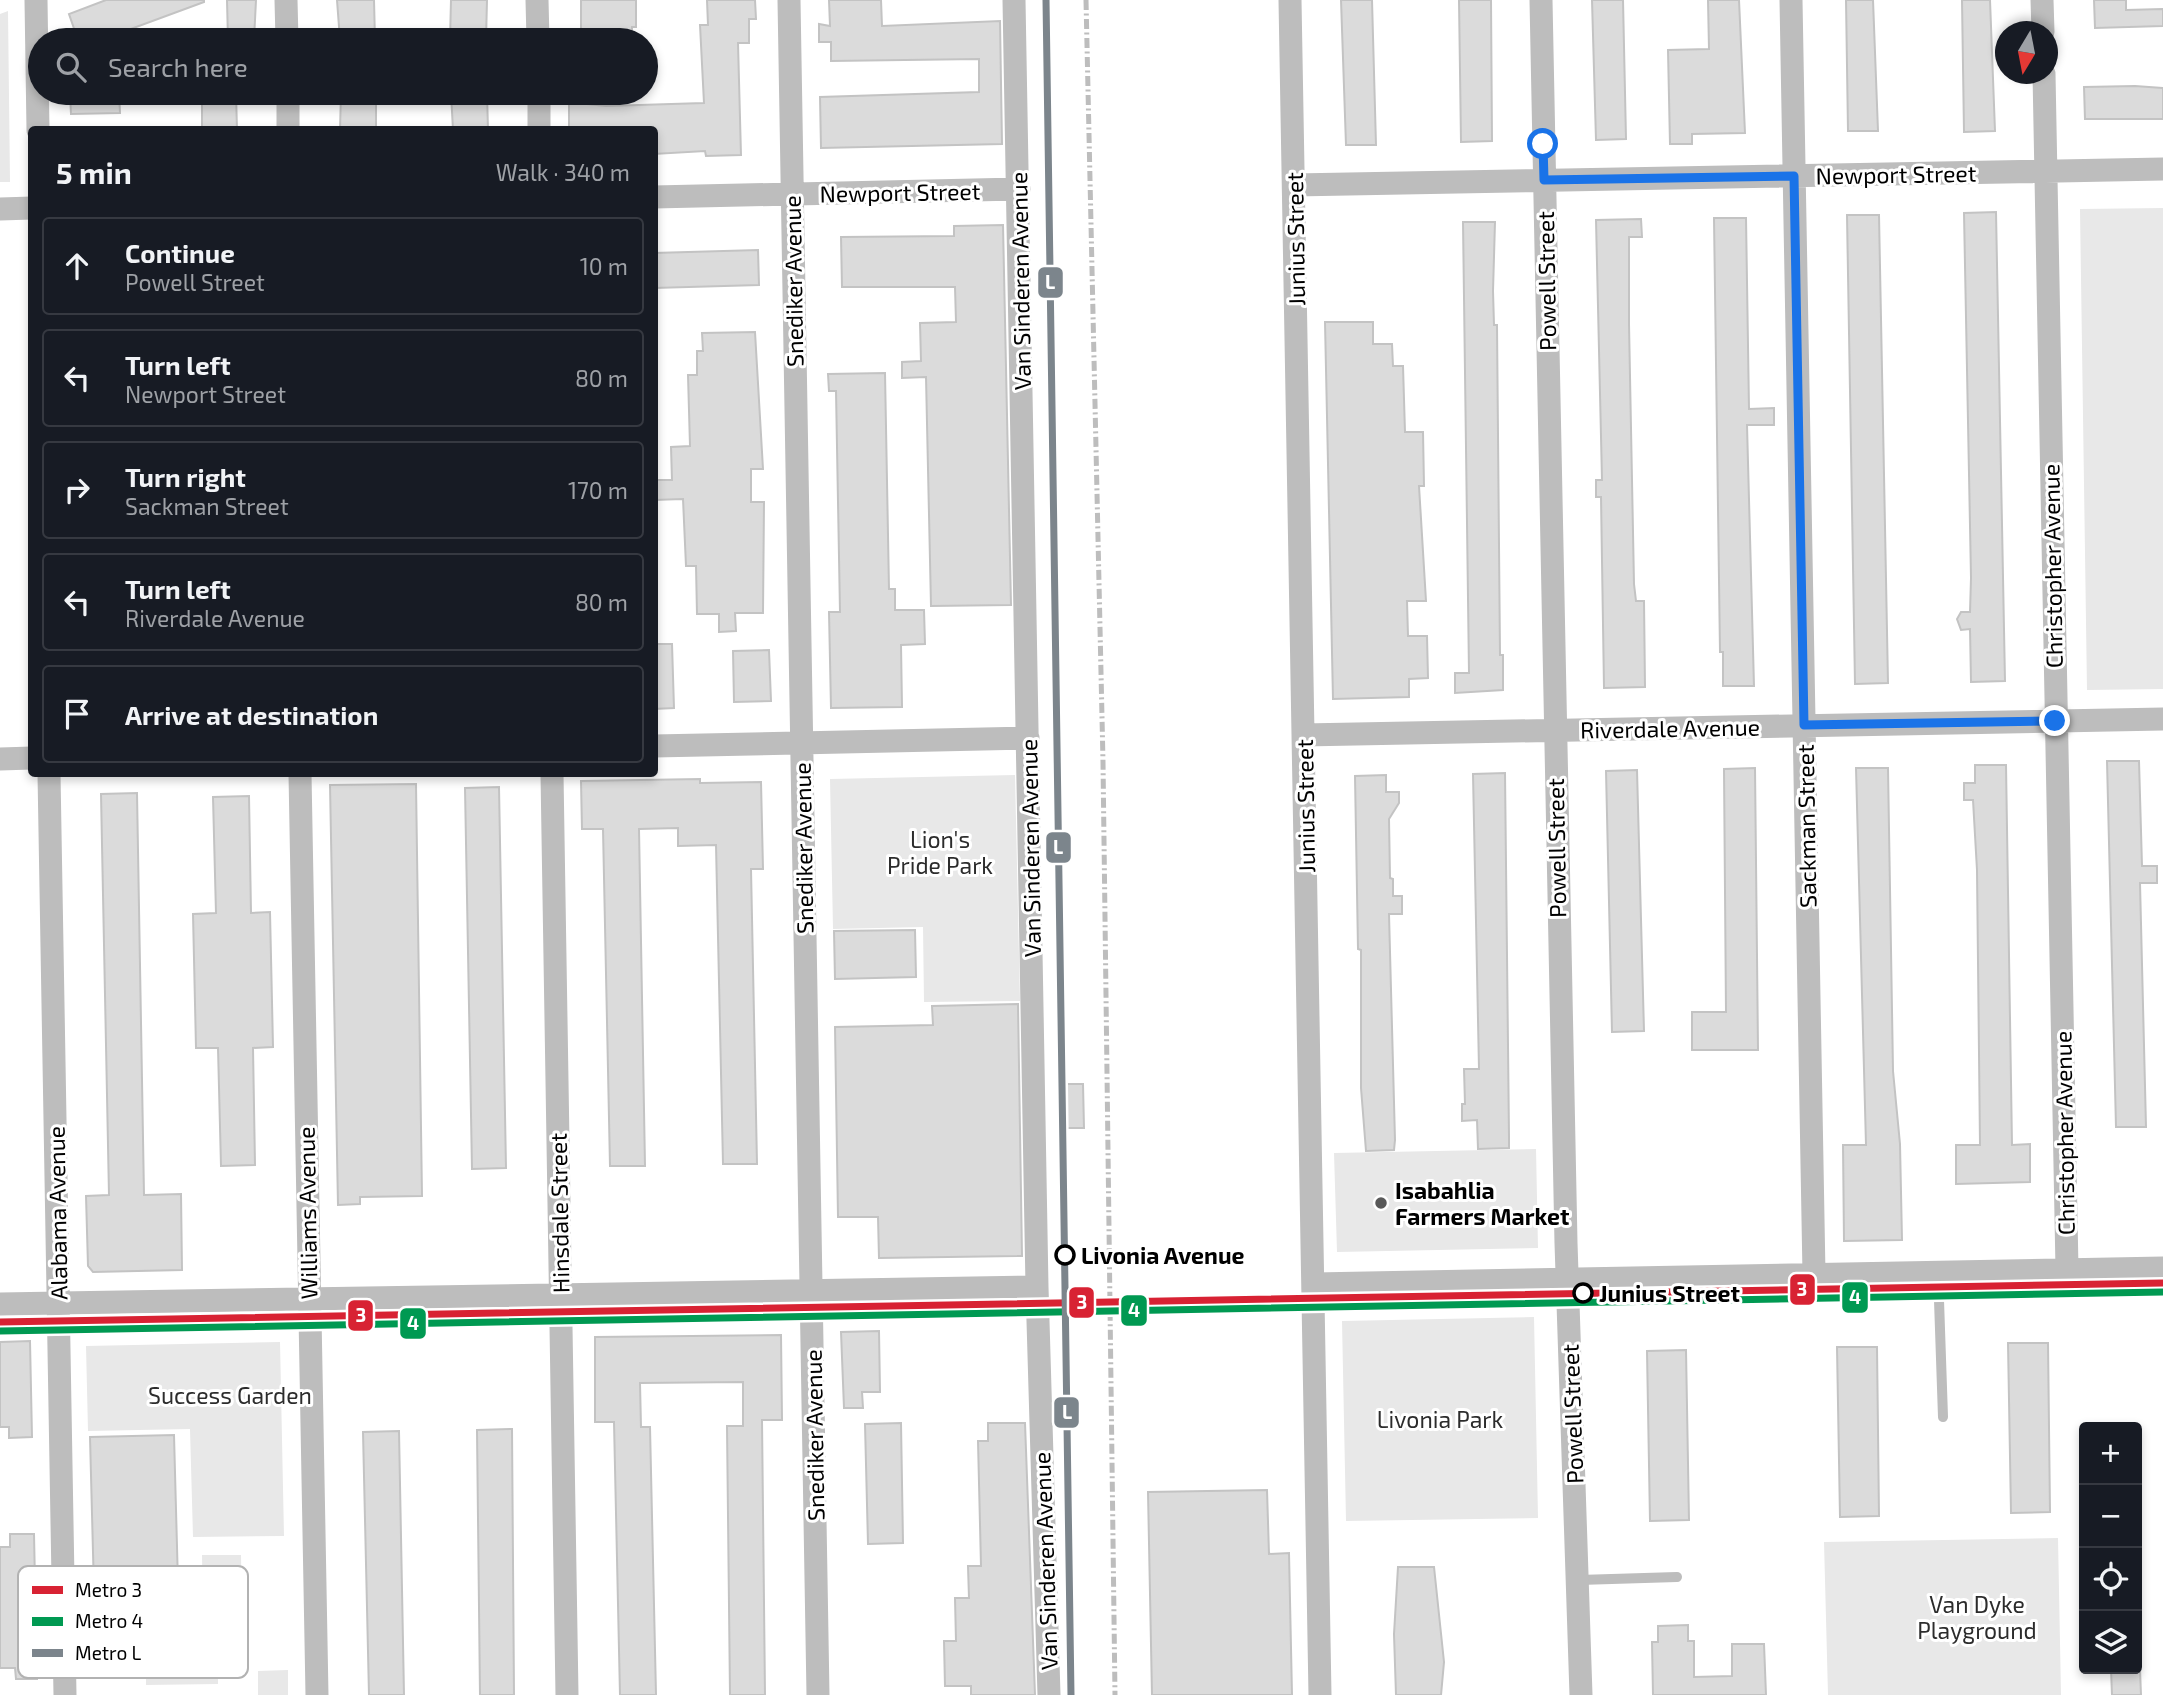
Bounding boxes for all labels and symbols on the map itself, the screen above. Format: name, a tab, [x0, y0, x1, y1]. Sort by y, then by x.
north arrow	[1995, 21, 2058, 84]
route start	[1527, 128, 1558, 159]
street label: Newport Street	[1815, 159, 1977, 189]
street label: Van Sinderen Avenue	[1004, 172, 1036, 390]
street label: Junius Street	[1280, 172, 1310, 306]
street label: Newport Street	[819, 177, 981, 207]
street label: Snediker Avenue	[778, 195, 808, 367]
street label: Powell Street	[1531, 211, 1561, 351]
line badge: L	[1037, 266, 1064, 299]
text: L	[1045, 270, 1055, 293]
street label: Christopher Avenue	[2036, 464, 2068, 668]
route end	[2039, 705, 2070, 736]
street label: Riverdale Avenue	[1580, 712, 1760, 744]
street label: Van Sinderen Avenue	[1014, 739, 1046, 957]
street label: Junius Street	[1290, 739, 1320, 873]
street label: Sackman Street	[1791, 744, 1821, 908]
street label: Snediker Avenue	[788, 762, 818, 934]
street label: Powell Street	[1541, 778, 1571, 918]
park label: Lion's Pride Park	[887, 825, 993, 879]
line badge: L	[1045, 831, 1072, 864]
text: L	[1053, 835, 1063, 858]
street label: Christopher Avenue	[2048, 1031, 2080, 1235]
street label: Alabama Avenue	[41, 1126, 73, 1300]
street label: Williams Avenue	[291, 1126, 323, 1300]
street label: Hinsdale Street	[544, 1132, 574, 1293]
place label: Isabahlia Farmers Market	[1395, 1176, 1569, 1230]
marker: Isabahlia Farmers Market	[1373, 1195, 1389, 1211]
place label: Livonia Avenue	[1081, 1241, 1245, 1269]
marker: Livonia Avenue	[1055, 1245, 1075, 1265]
line badge: 3	[1789, 1273, 1816, 1306]
text: 3	[1797, 1277, 1807, 1300]
place label: Junius Street	[1599, 1279, 1740, 1307]
line badge: 4	[1841, 1281, 1869, 1314]
marker: Junius Street	[1573, 1283, 1593, 1303]
text: 4	[1849, 1285, 1861, 1308]
line badge: 3	[1068, 1286, 1095, 1319]
text: 3	[1077, 1290, 1087, 1313]
line badge: 4	[1120, 1294, 1148, 1327]
text: 4	[1128, 1298, 1140, 1321]
line badge: 3	[347, 1299, 374, 1332]
text: 3	[356, 1303, 366, 1326]
line badge: 4	[399, 1307, 427, 1340]
text: 4	[407, 1311, 419, 1334]
street label: Powell Street	[1556, 1343, 1588, 1484]
street label: Snediker Avenue	[799, 1349, 829, 1521]
park label: Success Garden	[148, 1381, 312, 1409]
line badge: L	[1053, 1396, 1080, 1429]
text: L	[1062, 1400, 1072, 1423]
park label: Livonia Park	[1377, 1405, 1504, 1433]
street label: Van Sinderen Avenue	[1027, 1451, 1063, 1671]
legend	[18, 1566, 248, 1678]
text: Metro 3	[75, 1578, 142, 1601]
park label: Van Dyke Playground	[1917, 1590, 2037, 1644]
text: Metro 4	[75, 1609, 143, 1632]
text: Metro L	[75, 1641, 142, 1664]

